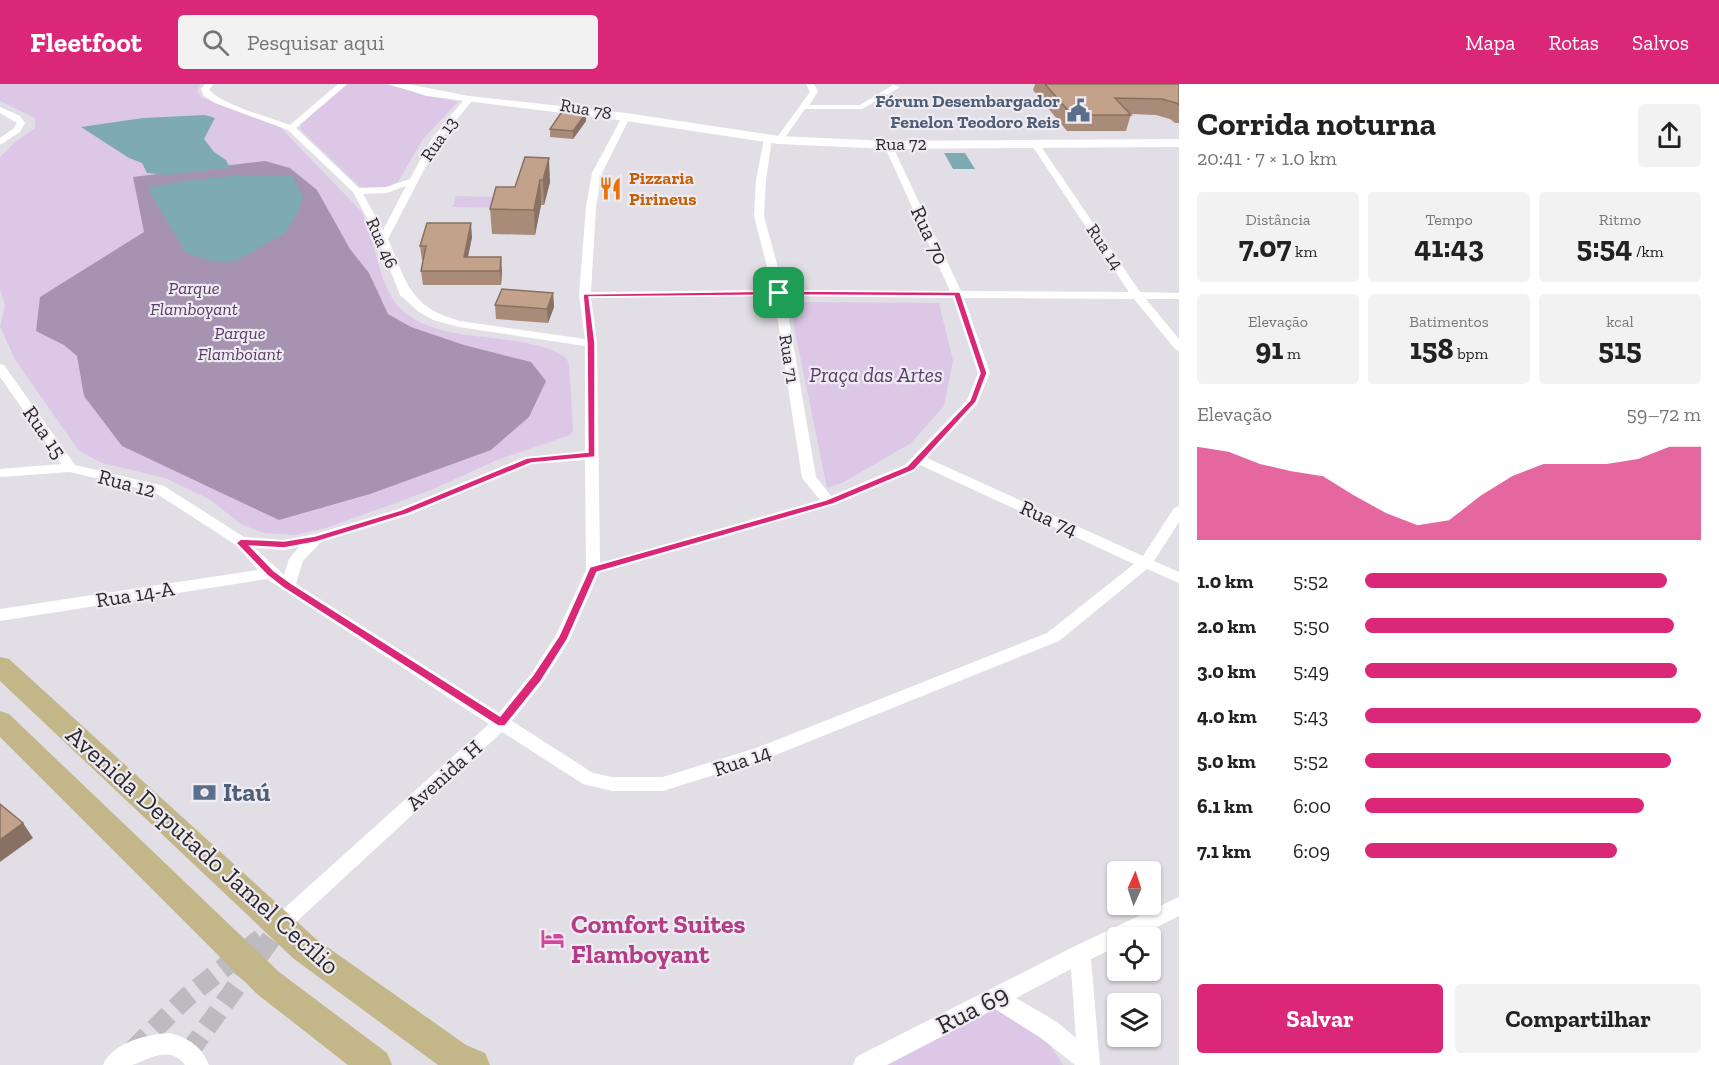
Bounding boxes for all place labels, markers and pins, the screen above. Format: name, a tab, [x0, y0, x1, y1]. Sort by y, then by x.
place label: Fórum Desembargador Fenelon Teodoro Reis	[875, 90, 1060, 133]
public building icon: Fórum Desembargador Fenelon Teodoro Reis	[1065, 98, 1091, 124]
place label: Pizzaria Pirineus	[629, 167, 697, 210]
restaurant icon: Pizzaria Pirineus	[598, 175, 624, 201]
pin	[753, 267, 804, 318]
place label: Itaú	[223, 776, 271, 808]
bank icon: Itaú	[192, 779, 218, 805]
place label: Comfort Suites Flamboyant	[571, 908, 746, 970]
hotel icon: Comfort Suites Flamboyant	[540, 926, 566, 952]

